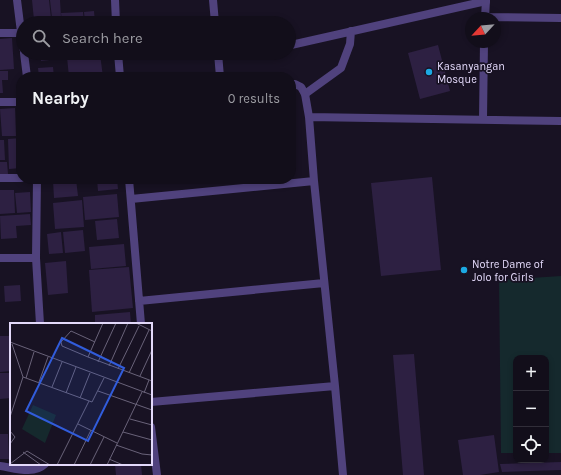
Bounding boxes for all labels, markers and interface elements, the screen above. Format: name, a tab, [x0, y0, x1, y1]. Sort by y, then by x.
north arrow	[465, 12, 501, 48]
search box	[16, 16, 296, 60]
icon: search	[30, 27, 52, 49]
text: Search here	[62, 29, 143, 47]
place label: Kasanyangan Mosque	[437, 60, 505, 86]
marker: Kasanyangan Mosque	[424, 67, 434, 77]
text: Nearby	[32, 88, 89, 108]
text: 0 results	[228, 91, 280, 106]
place label: Notre Dame of Jolo for Girls	[472, 258, 544, 284]
marker: Notre Dame of Jolo for Girls	[459, 265, 469, 275]
inset map	[10, 323, 152, 465]
map controls	[513, 355, 549, 463]
button: +	[513, 355, 549, 391]
button: −	[513, 391, 549, 427]
button: locate	[513, 427, 549, 463]

